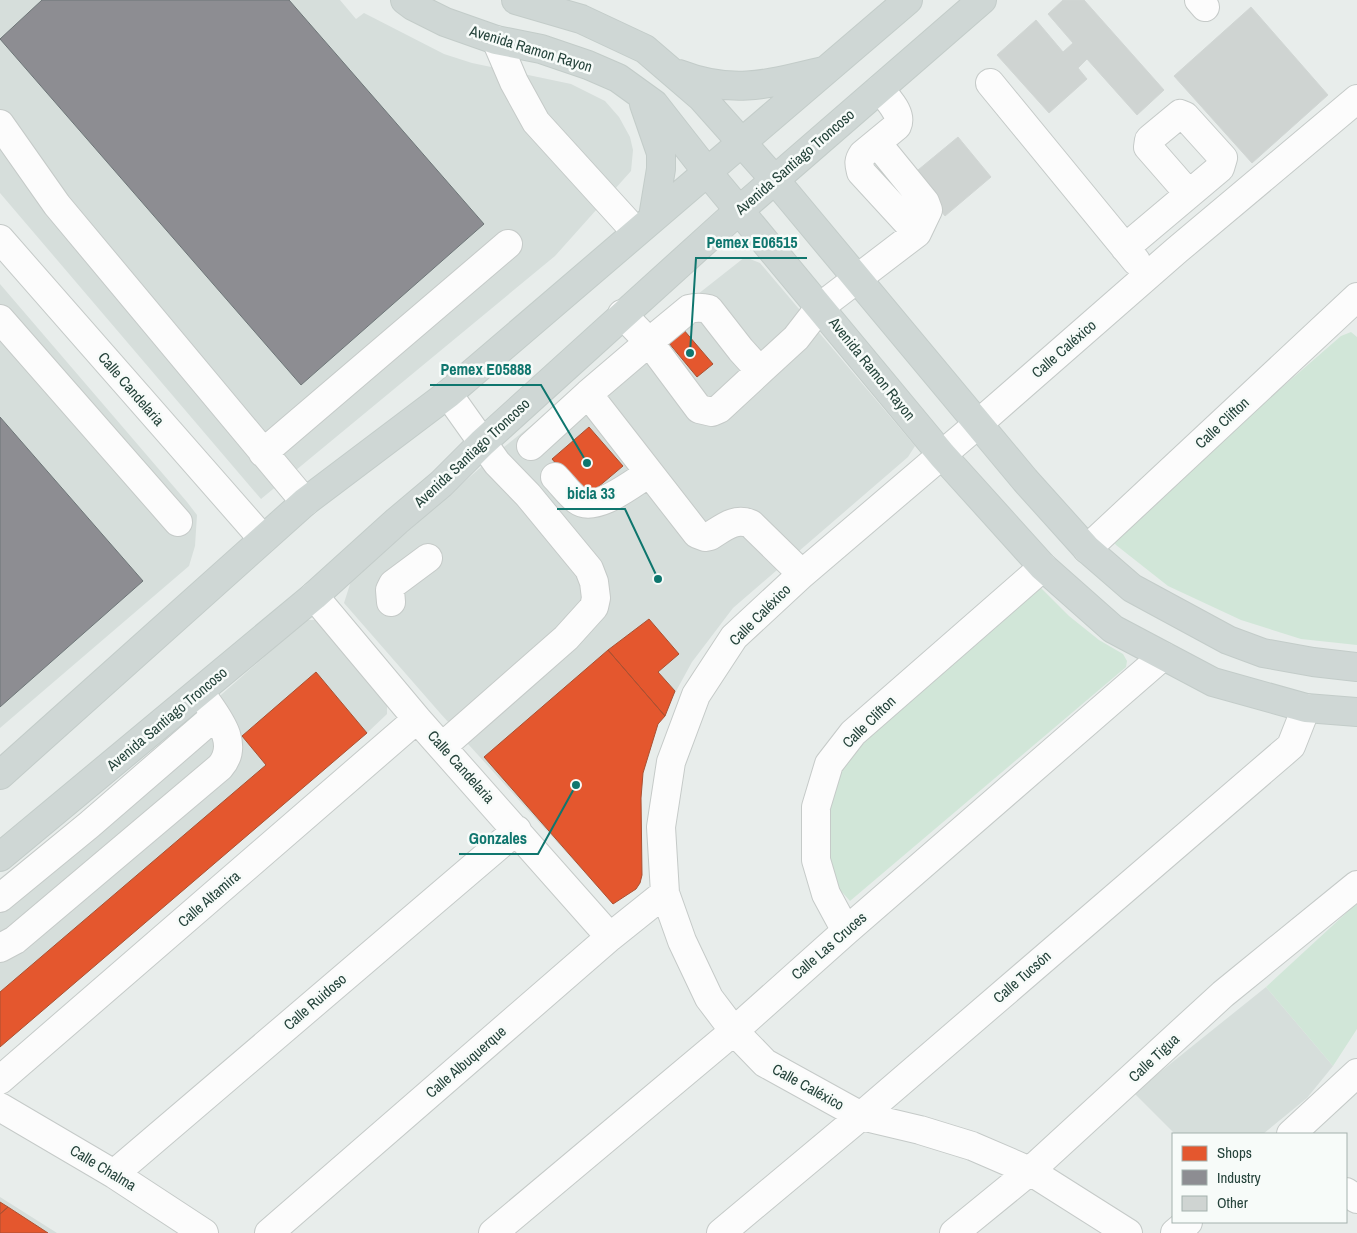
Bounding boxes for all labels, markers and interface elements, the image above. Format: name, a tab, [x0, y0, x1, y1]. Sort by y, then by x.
street label: Avenida Ramon Rayon	[466, 20, 595, 77]
street label: Avenida Santiago Troncoso	[730, 104, 859, 220]
callout: Pemex E06515	[696, 227, 807, 258]
text: Pemex E06515	[706, 231, 798, 253]
street label: Avenida Ramon Rayon	[824, 312, 921, 425]
street label: Calle Caléxico	[1027, 315, 1101, 383]
street label: Calle Candelaria	[93, 347, 169, 430]
callout: Pemex E05888	[430, 354, 541, 385]
text: Pemex E05888	[440, 358, 532, 380]
street label: Calle Clifton	[1190, 392, 1253, 453]
street label: Avenida Santiago Troncoso	[408, 393, 534, 513]
callout: bicla 33	[557, 478, 625, 509]
text: bicla 33	[567, 482, 615, 504]
street label: Calle Caléxico	[724, 579, 795, 650]
street label: Avenida Santiago Troncoso	[101, 662, 232, 776]
street label: Calle Clifton	[837, 691, 900, 752]
street label: Calle Candelaria	[423, 726, 500, 808]
callout: Gonzales	[459, 823, 538, 854]
text: Gonzales	[469, 827, 527, 849]
street label: Calle Altamira	[173, 865, 245, 932]
street label: Calle Las Cruces	[786, 907, 871, 984]
street label: Calle Tucsón	[988, 946, 1055, 1008]
street label: Calle Ruidoso	[279, 968, 351, 1035]
street label: Calle Albuquerque	[421, 1021, 511, 1103]
street label: Calle Tigua	[1124, 1029, 1184, 1087]
street label: Calle Caléxico	[768, 1058, 848, 1115]
legend	[1172, 1133, 1347, 1223]
street label: Calle Chalma	[66, 1140, 140, 1196]
text: Shops	[1217, 1142, 1252, 1163]
text: Industry	[1217, 1167, 1262, 1188]
text: Other	[1217, 1192, 1248, 1213]

